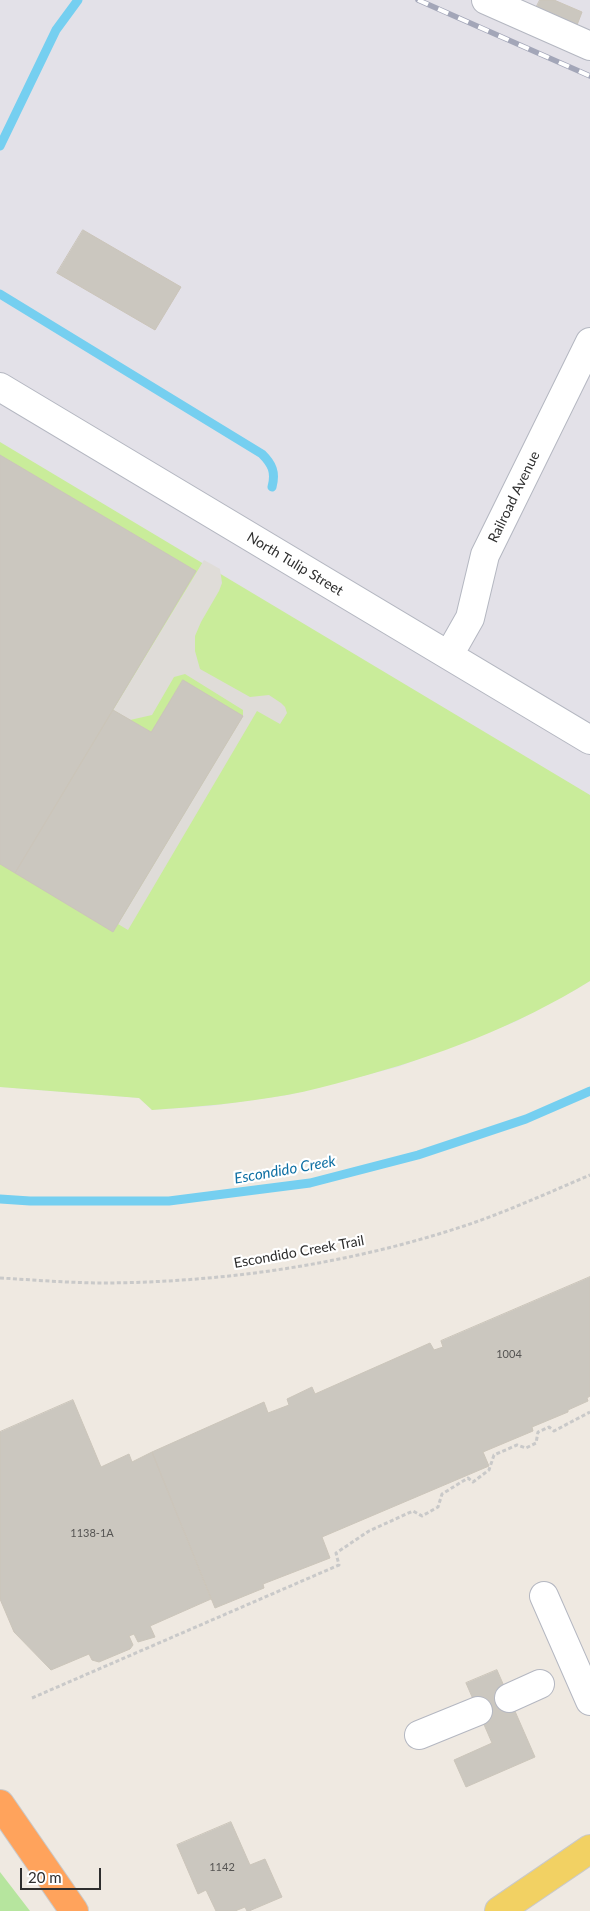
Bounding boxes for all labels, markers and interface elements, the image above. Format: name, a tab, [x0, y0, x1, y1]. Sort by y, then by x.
street label: Railroad Avenue	[485, 448, 543, 546]
street label: North Tulip Street	[244, 529, 346, 599]
water label: Escondido Creek	[233, 1152, 337, 1188]
street label: Escondido Creek Trail	[233, 1232, 365, 1272]
house number: 1004	[496, 1347, 522, 1361]
house number: 1138-1A	[70, 1526, 114, 1540]
scale bar	[22, 1858, 104, 1890]
house number: 1142	[209, 1860, 235, 1874]
text: 20 m	[28, 1868, 62, 1886]

